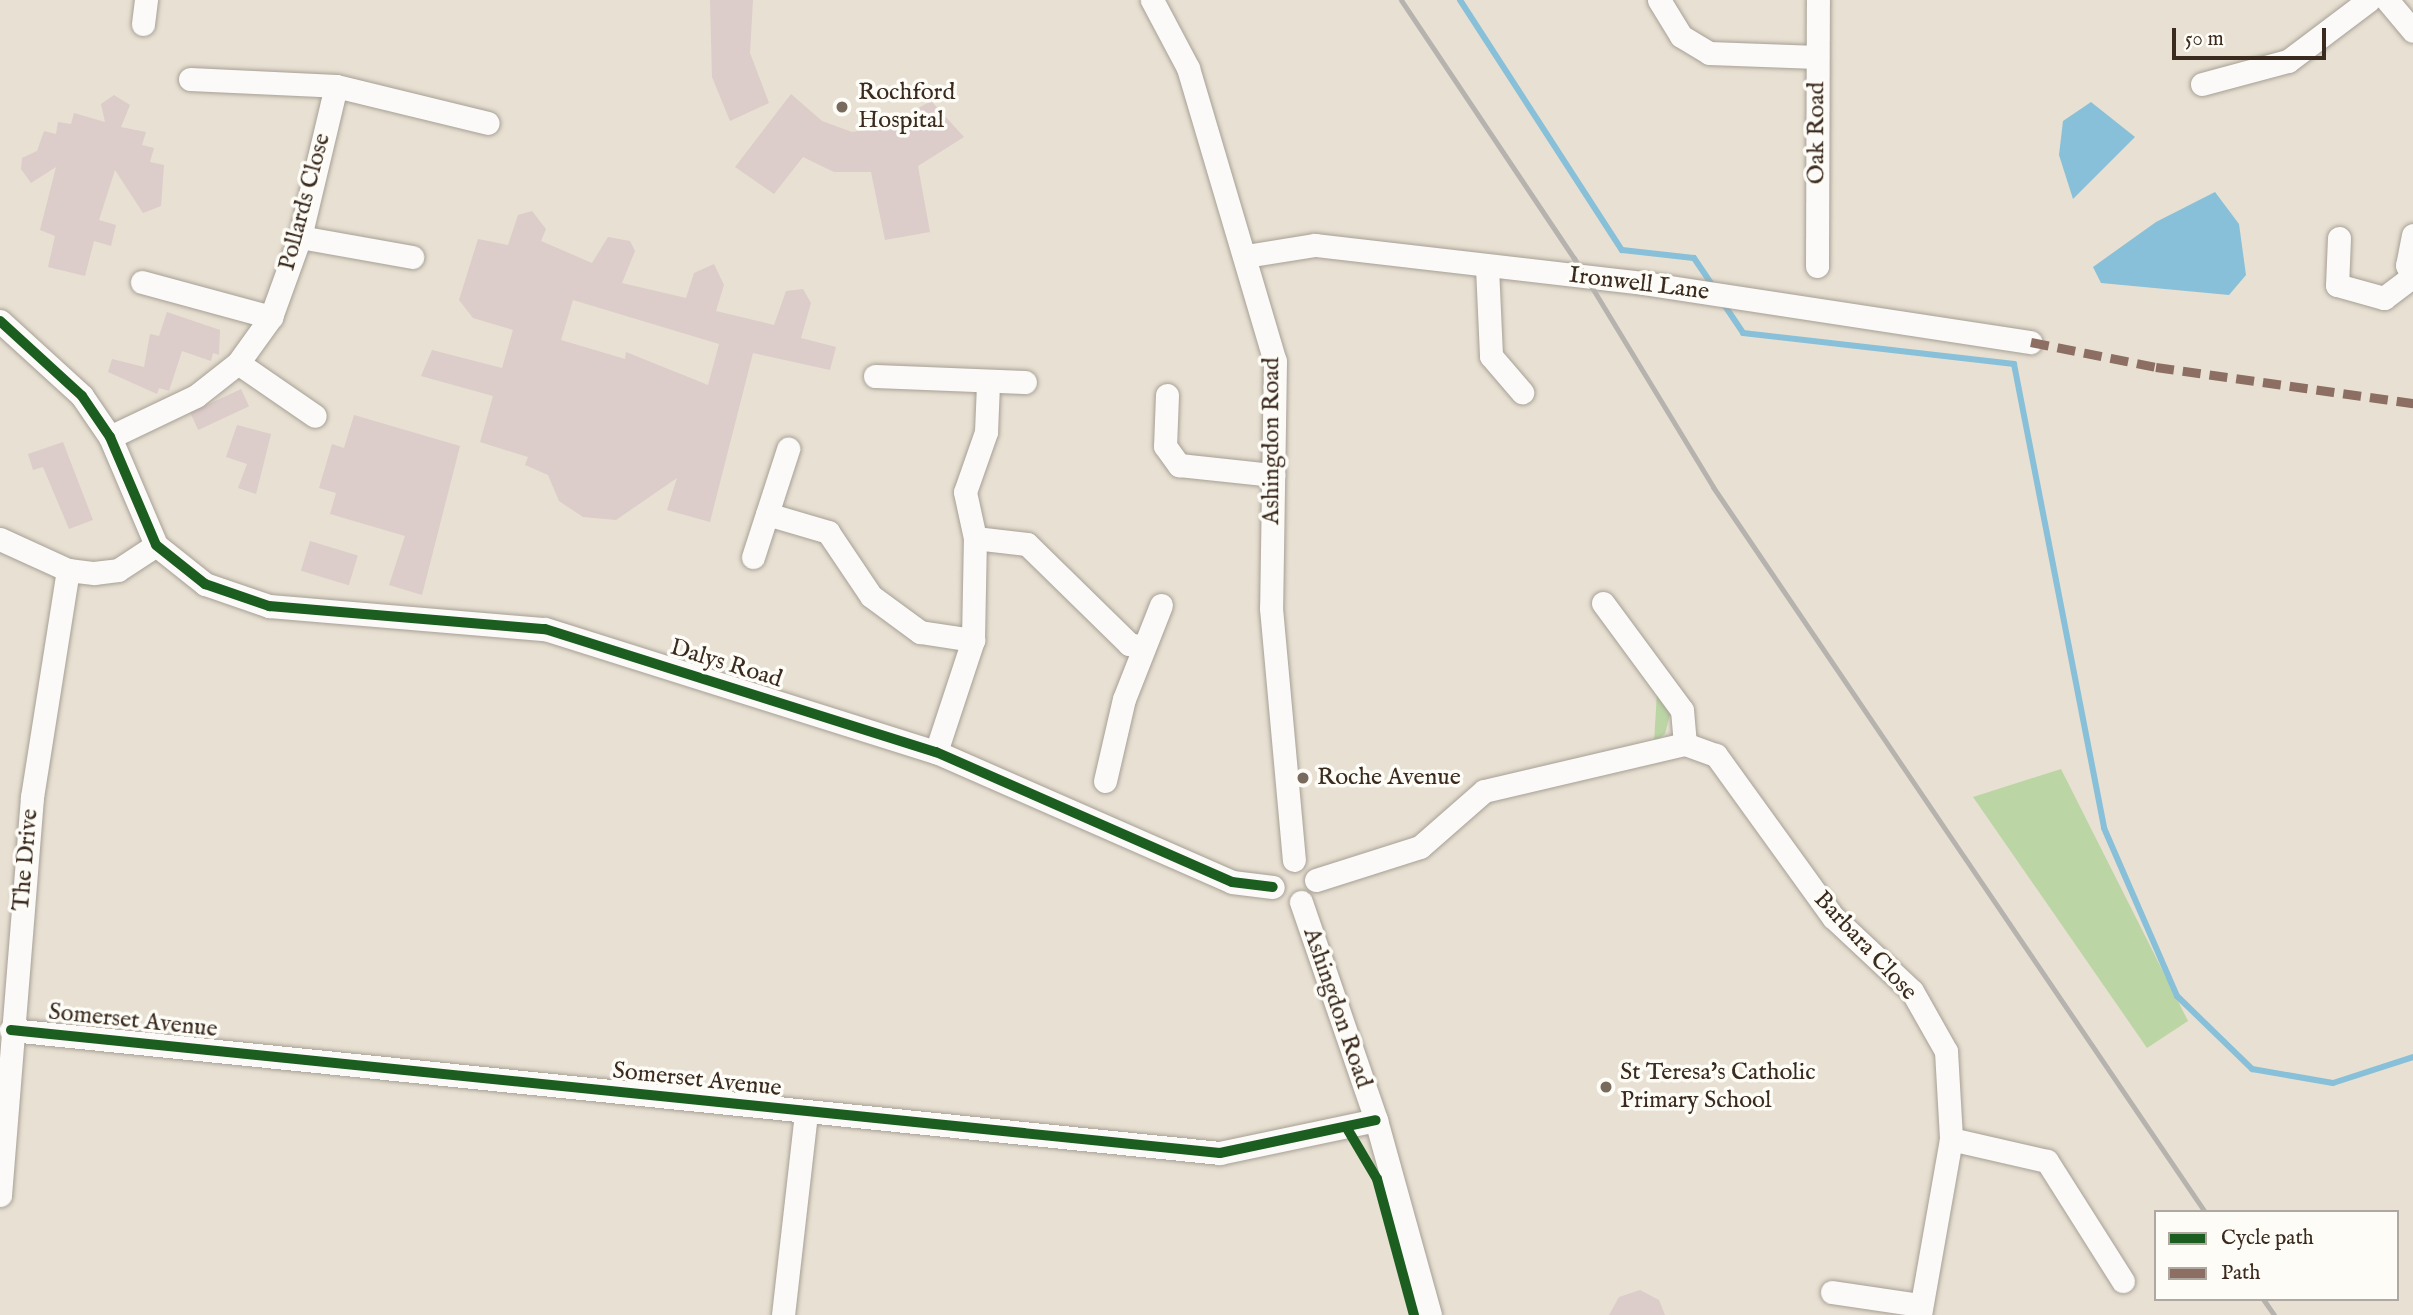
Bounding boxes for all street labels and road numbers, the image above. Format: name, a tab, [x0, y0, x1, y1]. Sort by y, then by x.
street label: Oak Road	[1803, 82, 1831, 184]
street label: Pollards Close	[273, 130, 337, 274]
street label: Ironwell Lane	[1567, 261, 1711, 307]
street label: Ashingdon Road	[1258, 357, 1286, 525]
street label: Dalys Road	[666, 633, 786, 695]
street label: The Drive	[7, 808, 45, 912]
street label: Barbara Close	[1807, 885, 1923, 1007]
street label: Ashingdon Road	[1296, 924, 1378, 1092]
street label: Somerset Avenue	[47, 998, 219, 1044]
street label: Somerset Avenue	[611, 1057, 783, 1103]

